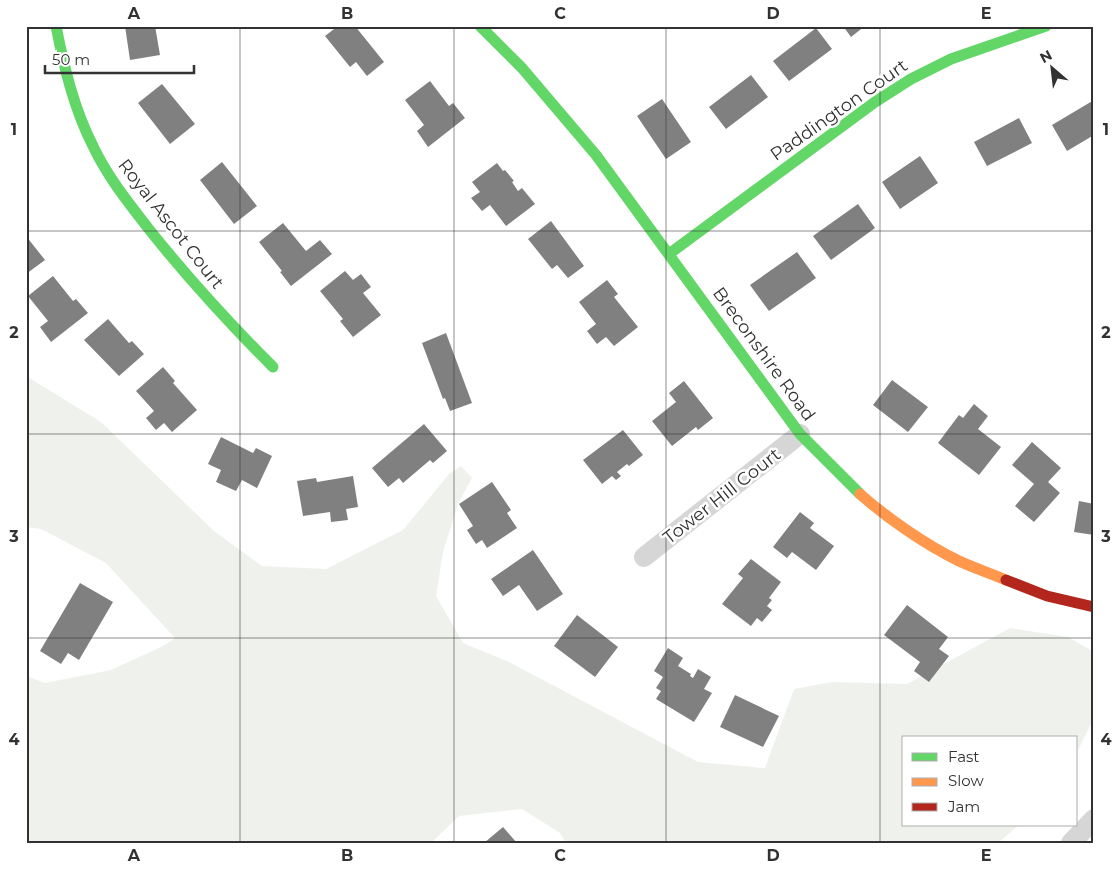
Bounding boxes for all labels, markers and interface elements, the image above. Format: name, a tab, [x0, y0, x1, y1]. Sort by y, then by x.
text: A	[127, 4, 141, 23]
text: B	[341, 4, 353, 23]
text: C	[554, 4, 566, 23]
text: D	[766, 4, 780, 23]
text: E	[981, 4, 991, 23]
scale bar	[45, 42, 194, 74]
north arrow	[1028, 42, 1078, 92]
text: N	[1037, 46, 1055, 67]
text: 50 m	[52, 50, 90, 69]
street label: Paddington Court	[766, 54, 912, 166]
text: 1	[11, 120, 17, 139]
text: 1	[1103, 120, 1109, 139]
street label: Royal Ascot Court	[113, 155, 229, 293]
street label: Breconshire Road	[708, 283, 820, 425]
text: 2	[9, 323, 19, 342]
text: 2	[1101, 323, 1111, 342]
street label: Tower Hill Court	[659, 443, 785, 549]
text: 3	[8, 527, 19, 546]
text: 3	[1100, 527, 1111, 546]
text: 4	[8, 730, 20, 749]
text: 4	[1100, 730, 1112, 749]
legend	[902, 736, 1078, 826]
text: Fast	[948, 747, 979, 766]
text: Slow	[948, 771, 984, 790]
text: Jam	[947, 797, 980, 816]
text: A	[127, 846, 141, 865]
text: B	[341, 846, 353, 865]
text: C	[554, 846, 566, 865]
text: D	[766, 846, 780, 865]
text: E	[981, 846, 991, 865]

